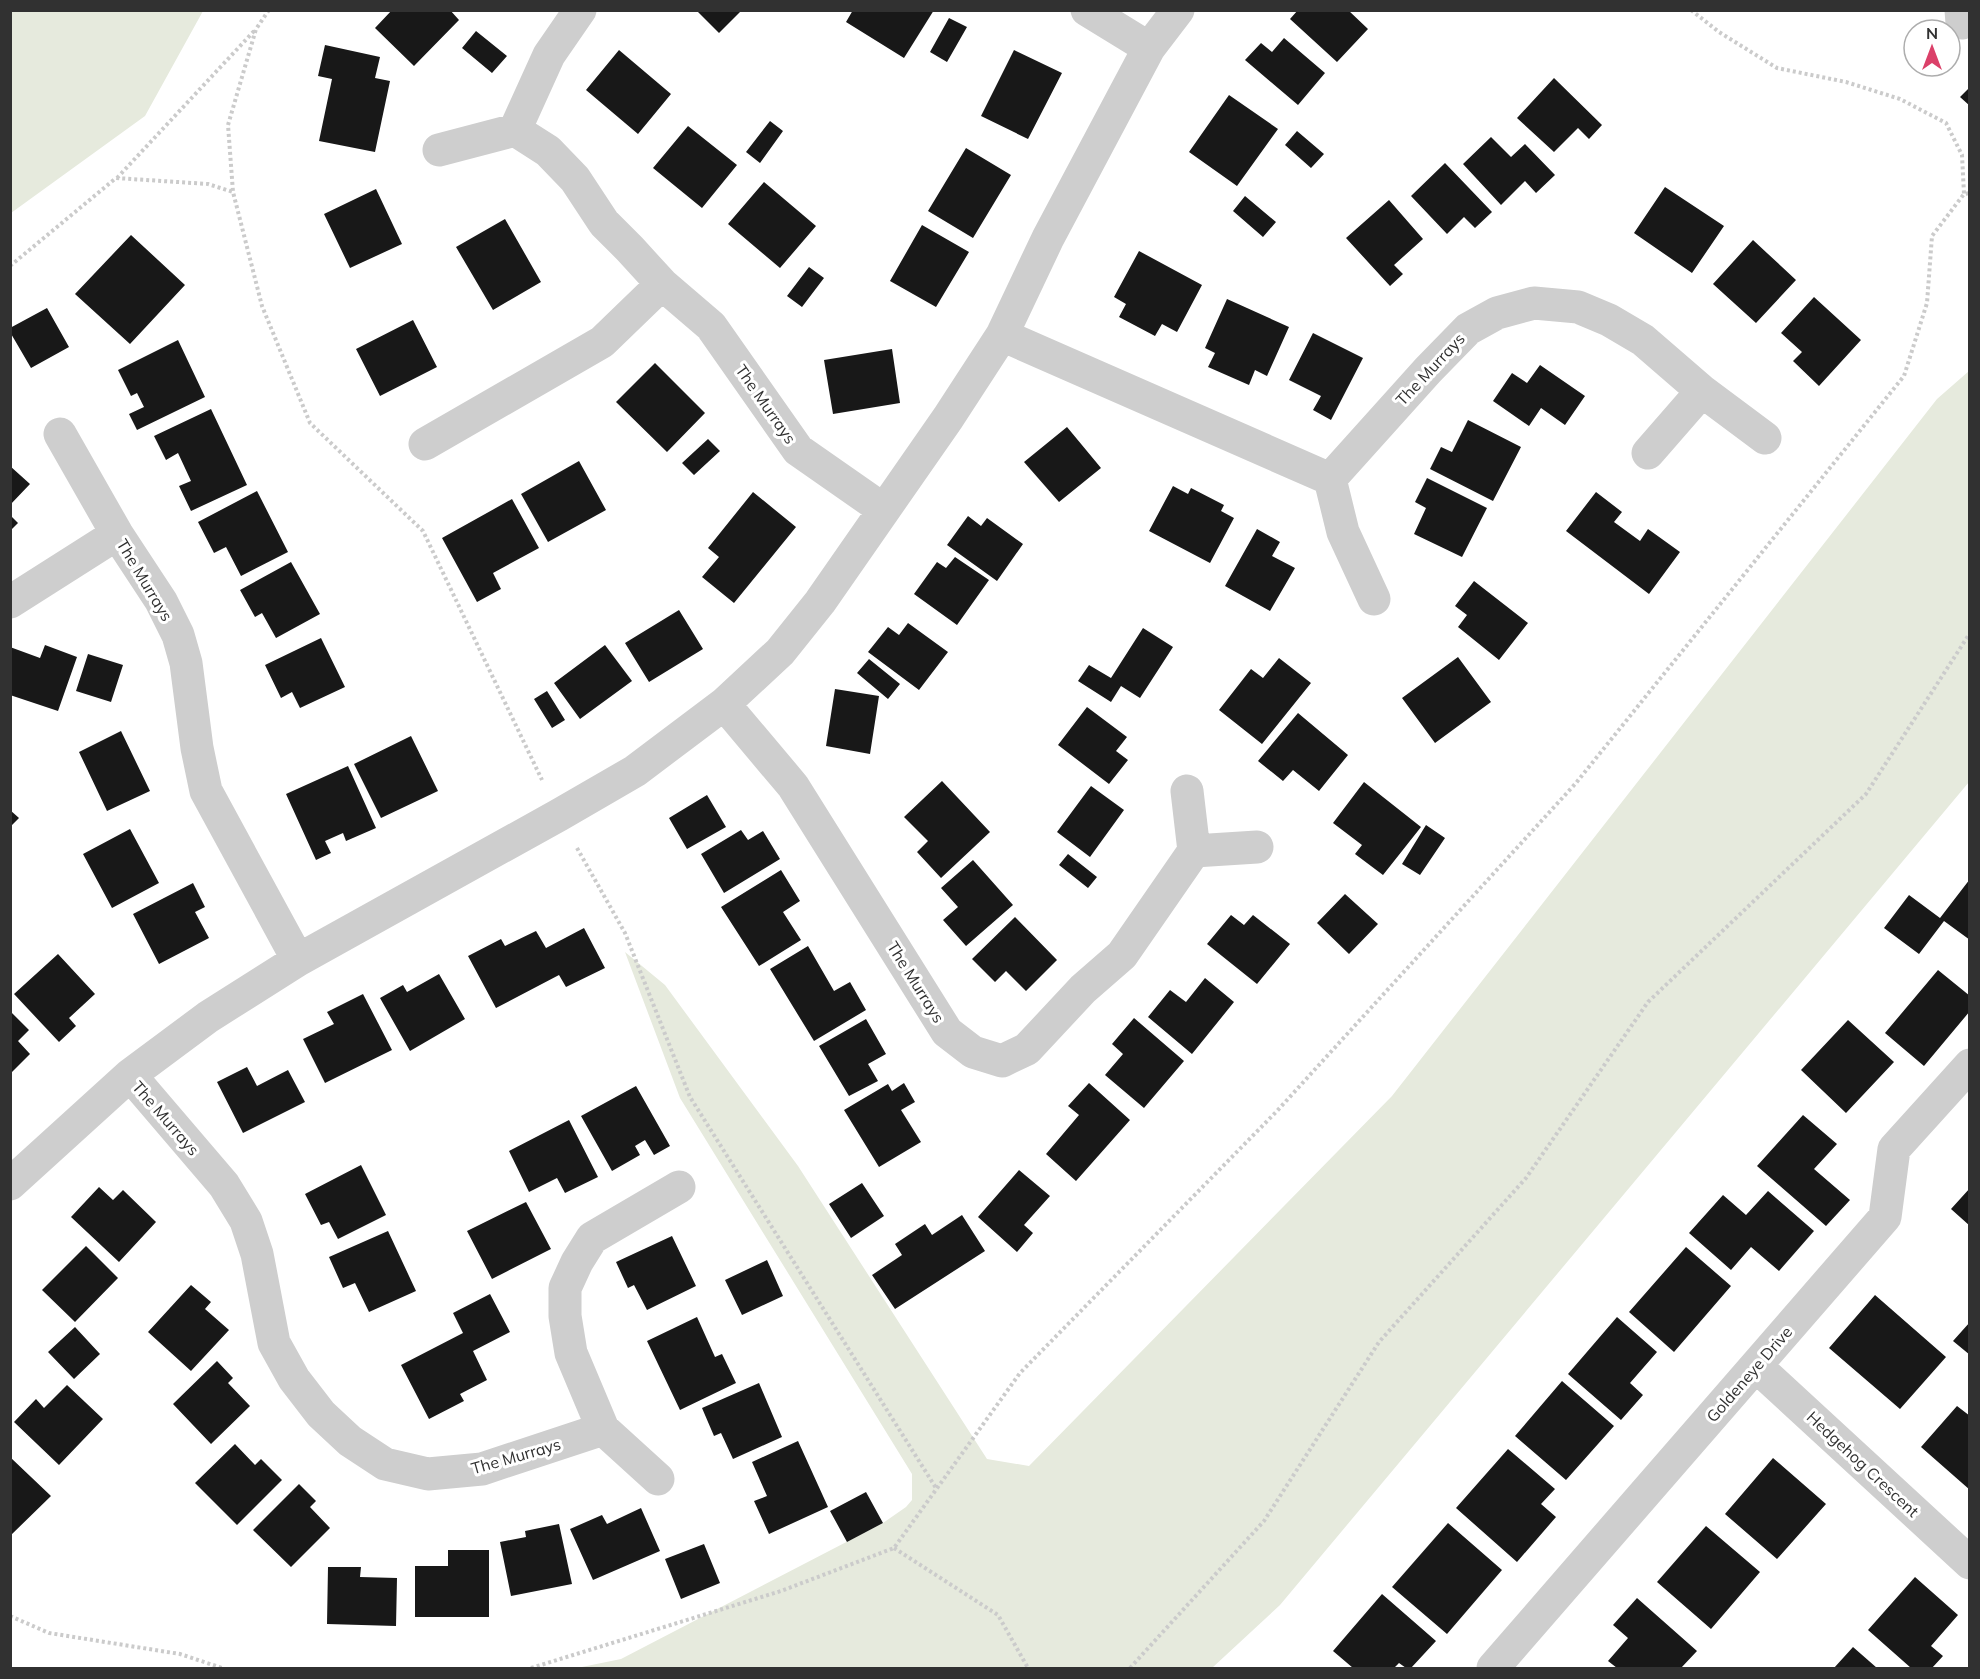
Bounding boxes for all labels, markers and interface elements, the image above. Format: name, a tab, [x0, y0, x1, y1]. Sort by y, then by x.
north arrow	[1902, 18, 1962, 78]
text: N	[1926, 23, 1938, 43]
street label: The Murrays	[1391, 328, 1469, 410]
street label: The Murrays	[731, 360, 801, 448]
street label: The Murrays	[113, 535, 177, 625]
street label: The Murrays	[883, 938, 949, 1026]
street label: The Murrays	[128, 1077, 204, 1159]
street label: Goldeneye Drive	[1702, 1322, 1796, 1426]
street label: Hedgehog Crescent	[1803, 1407, 1923, 1521]
street label: The Murrays	[469, 1434, 563, 1478]

